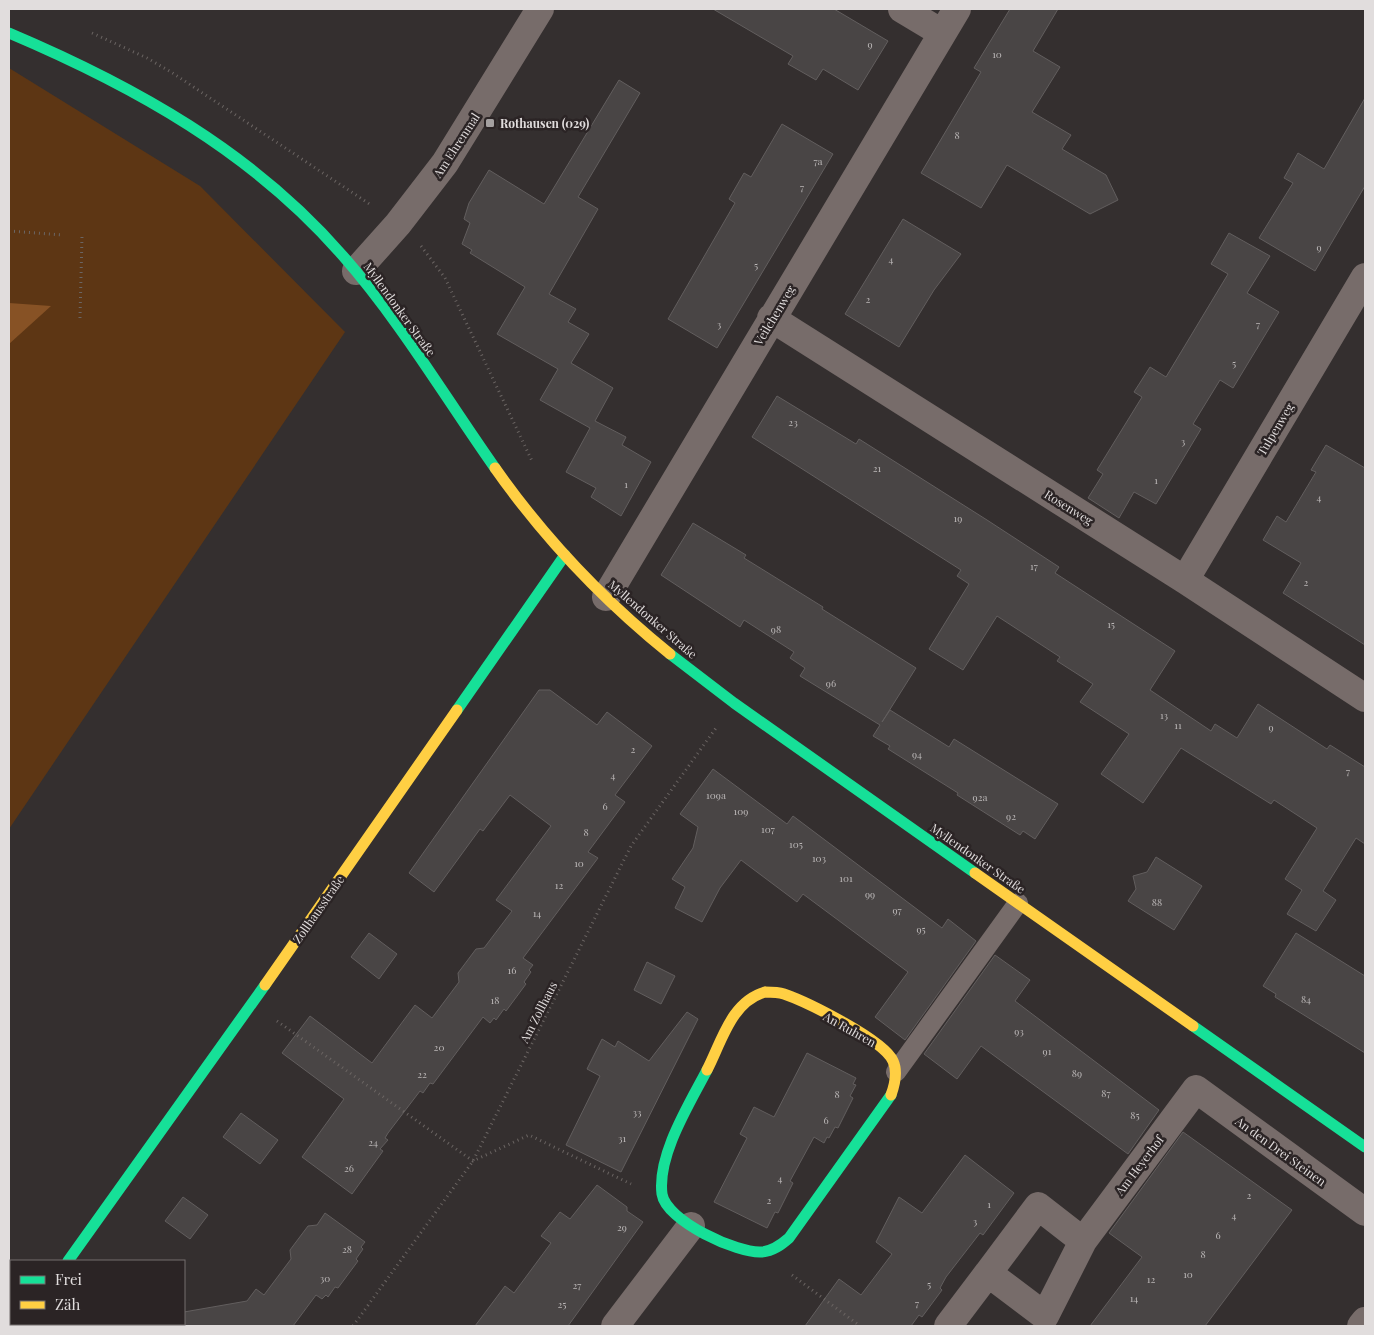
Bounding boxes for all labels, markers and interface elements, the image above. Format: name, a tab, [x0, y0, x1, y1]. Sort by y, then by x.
house number: 9	[867, 37, 873, 51]
house number: 10	[992, 47, 1002, 61]
street label: Am Ehrenmal	[429, 109, 483, 181]
place label: Rothausen (029)	[500, 115, 589, 131]
marker: Rothausen (029)	[484, 117, 496, 129]
house number: 8	[954, 128, 960, 142]
house number: 7a	[813, 154, 823, 168]
house number: 7	[800, 180, 804, 194]
house number: 9	[1316, 240, 1322, 254]
house number: 4	[889, 252, 894, 266]
house number: 5	[754, 258, 758, 272]
street label: Myllendonker Straße	[361, 259, 439, 359]
street label: Veilchenweg	[749, 281, 799, 349]
house number: 2	[866, 292, 871, 306]
house number: 3	[717, 317, 722, 331]
house number: 7	[1256, 317, 1260, 331]
house number: 5	[1232, 356, 1236, 370]
street label: Tulpenweg	[1253, 399, 1297, 458]
house number: 23	[788, 415, 798, 429]
house number: 3	[1181, 434, 1186, 448]
house number: 21	[873, 461, 882, 475]
house number: 1	[1154, 473, 1158, 487]
house number: 1	[624, 477, 628, 491]
street label: Rosenweg	[1042, 486, 1097, 529]
house number: 4	[1317, 490, 1322, 504]
house number: 19	[954, 511, 962, 525]
house number: 17	[1030, 559, 1038, 573]
house number: 2	[1304, 575, 1309, 589]
street label: Myllendonker Straße	[605, 576, 701, 662]
house number: 15	[1107, 617, 1115, 631]
house number: 98	[771, 622, 781, 636]
house number: 96	[826, 676, 836, 690]
house number: 13	[1160, 708, 1169, 722]
house number: 11	[1174, 718, 1182, 732]
house number: 9	[1268, 720, 1274, 734]
house number: 2	[631, 742, 636, 756]
house number: 94	[912, 747, 922, 761]
house number: 7	[1346, 764, 1350, 778]
house number: 4	[611, 768, 616, 782]
house number: 109a	[706, 788, 726, 802]
house number: 92a	[973, 790, 987, 804]
house number: 6	[602, 799, 608, 813]
house number: 109	[734, 804, 748, 818]
house number: 92	[1006, 809, 1016, 823]
street label: Myllendonker Straße	[927, 819, 1029, 897]
house number: 107	[761, 822, 775, 836]
house number: 8	[583, 825, 589, 839]
house number: 105	[789, 837, 803, 851]
house number: 103	[812, 851, 827, 865]
house number: 10	[574, 856, 584, 870]
house number: 101	[839, 871, 853, 885]
street label: Zollhausstraße	[289, 872, 347, 946]
house number: 12	[555, 878, 563, 892]
house number: 99	[865, 887, 875, 901]
house number: 88	[1152, 895, 1162, 909]
house number: 97	[892, 903, 902, 917]
house number: 14	[533, 906, 541, 920]
house number: 95	[916, 922, 926, 936]
house number: 16	[508, 963, 516, 977]
street label: Am Zollhaus	[515, 979, 560, 1046]
house number: 84	[1301, 992, 1311, 1006]
house number: 18	[491, 993, 499, 1007]
street label: An Ruhren	[820, 1007, 879, 1050]
house number: 93	[1014, 1024, 1024, 1038]
house number: 20	[434, 1040, 444, 1054]
house number: 91	[1043, 1044, 1052, 1058]
house number: 89	[1072, 1066, 1082, 1080]
house number: 22	[417, 1067, 427, 1081]
house number: 87	[1101, 1086, 1111, 1100]
house number: 8	[834, 1087, 840, 1101]
house number: 33	[632, 1105, 642, 1119]
house number: 85	[1130, 1108, 1140, 1122]
street label: An den Drei Steinen	[1232, 1112, 1329, 1189]
house number: 6	[823, 1113, 829, 1127]
house number: 31	[618, 1131, 626, 1145]
street label: Am Heyerhof	[1111, 1131, 1167, 1199]
house number: 24	[368, 1135, 378, 1149]
house number: 26	[344, 1161, 354, 1175]
house number: 4	[778, 1171, 783, 1185]
house number: 2	[1247, 1188, 1252, 1202]
house number: 2	[767, 1193, 772, 1207]
house number: 1	[987, 1197, 991, 1211]
house number: 4	[1232, 1208, 1237, 1222]
house number: 3	[973, 1214, 978, 1228]
house number: 29	[617, 1220, 627, 1234]
house number: 6	[1215, 1228, 1221, 1242]
house number: 28	[342, 1242, 352, 1256]
house number: 8	[1200, 1247, 1206, 1261]
legend	[10, 1260, 185, 1325]
house number: 10	[1183, 1267, 1193, 1281]
text: Frei	[55, 1269, 83, 1289]
house number: 30	[320, 1271, 330, 1285]
house number: 12	[1147, 1272, 1155, 1286]
house number: 5	[927, 1277, 931, 1291]
house number: 27	[573, 1278, 581, 1292]
house number: 14	[1130, 1291, 1138, 1305]
text: Zäh	[55, 1294, 80, 1314]
house number: 7	[915, 1296, 919, 1310]
house number: 25	[558, 1297, 566, 1311]

